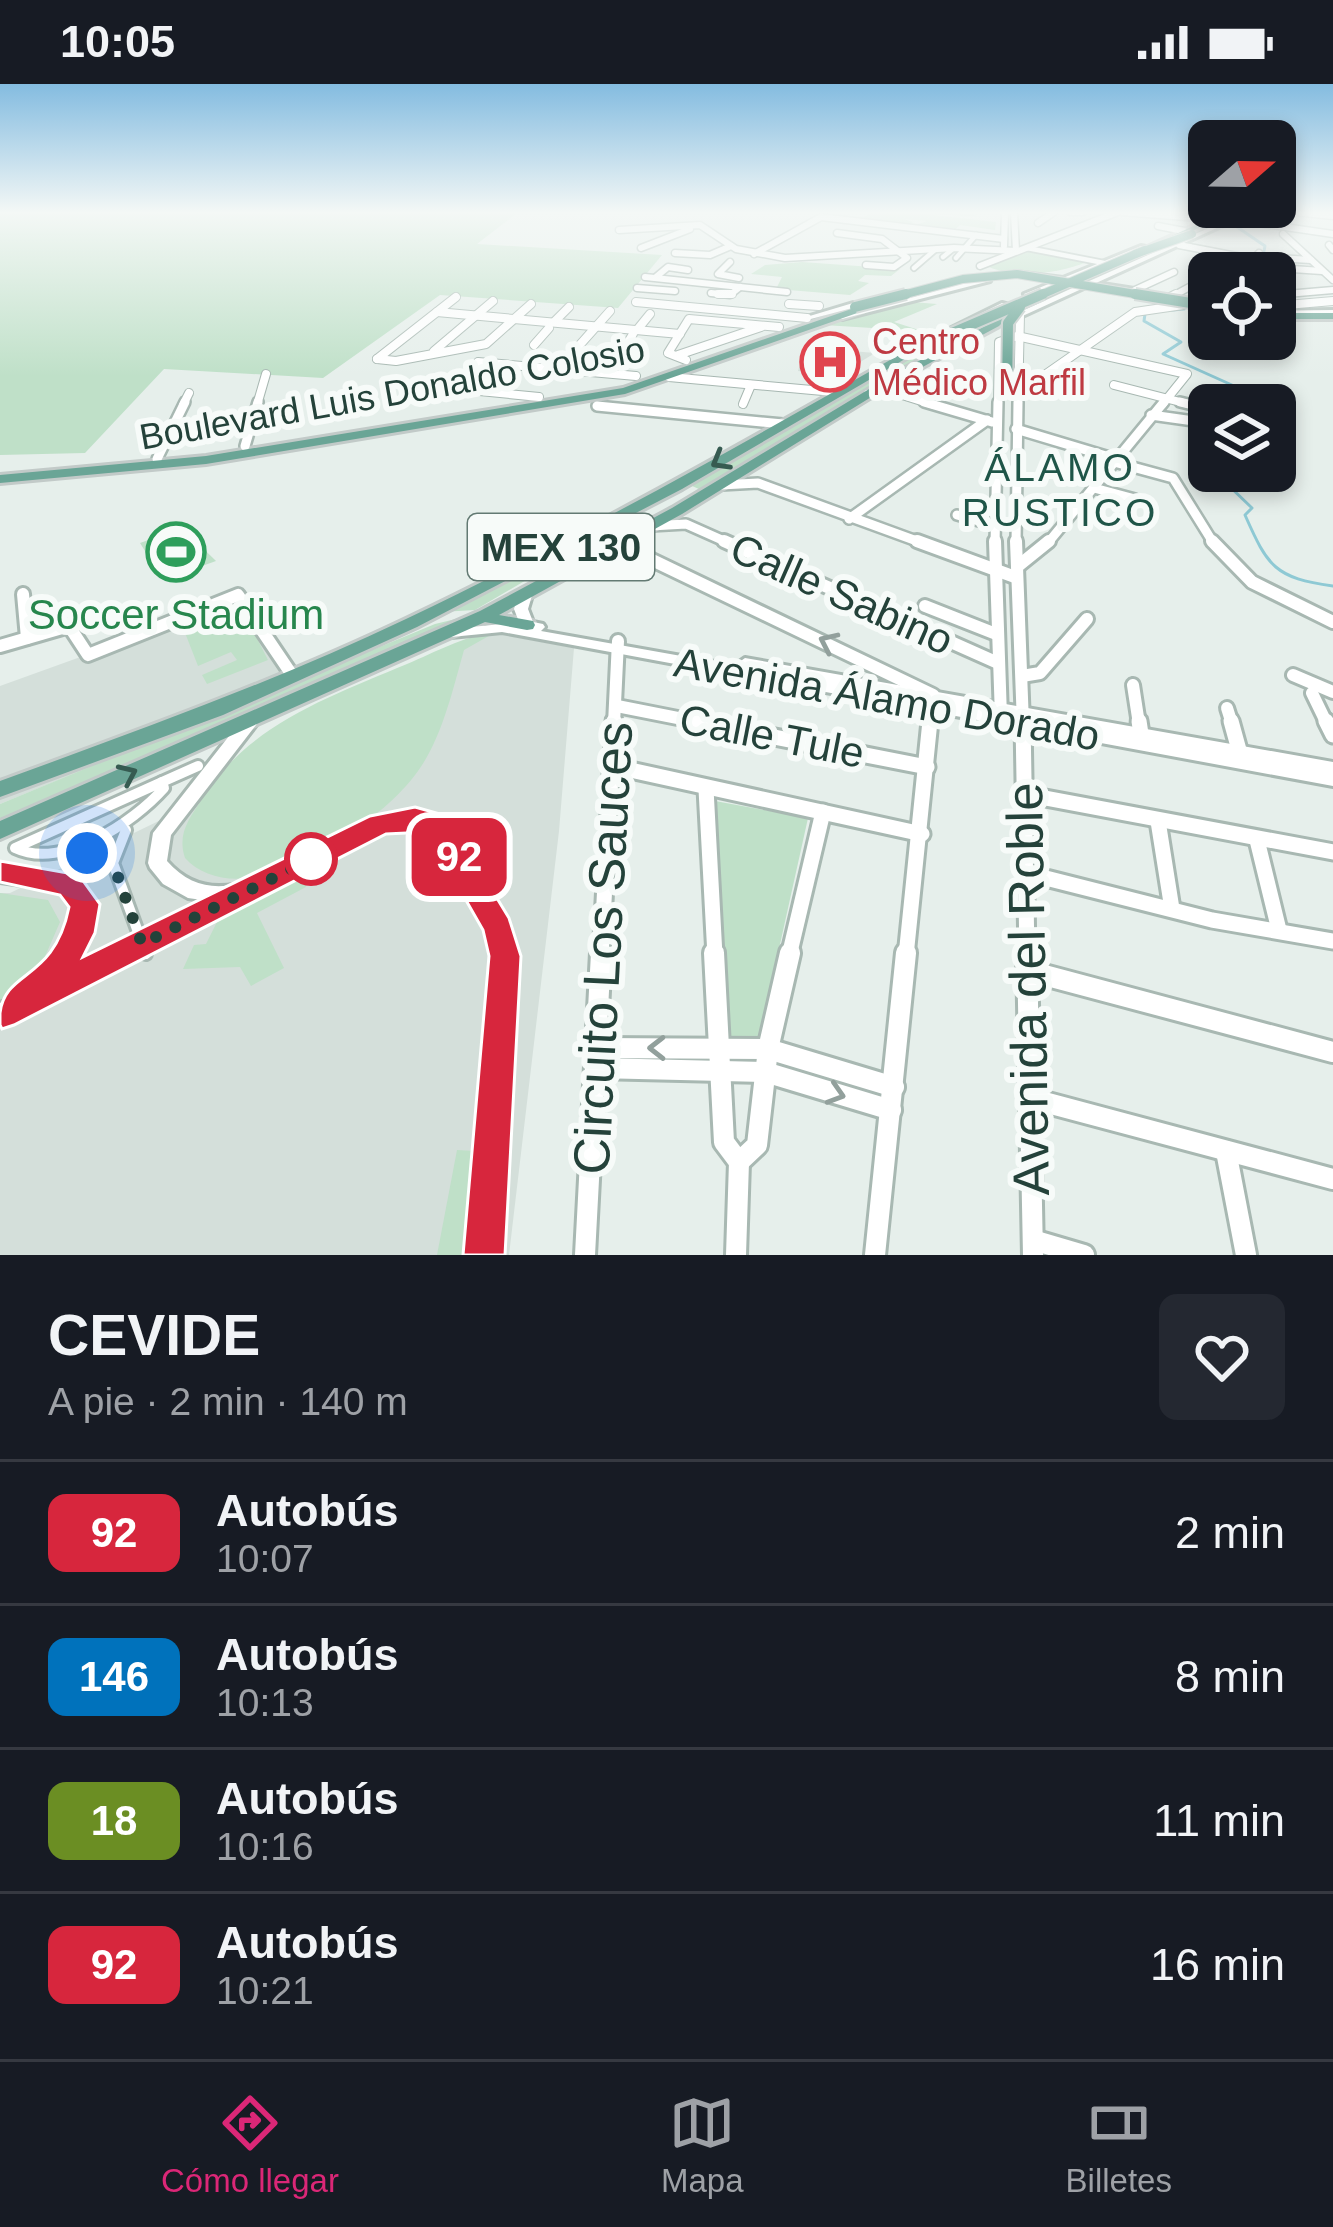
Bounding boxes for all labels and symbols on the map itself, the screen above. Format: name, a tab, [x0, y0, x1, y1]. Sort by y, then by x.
north arrow	[1188, 120, 1296, 228]
place label: Centro Médico Marfil	[872, 321, 1086, 403]
street label: Boulevard Luis Donaldo Colosio	[136, 328, 648, 458]
hospital icon: Centro Médico Marfil	[799, 331, 861, 393]
one-way arrow	[711, 446, 733, 469]
district label: ÁLAMO RUSTICO	[962, 446, 1158, 534]
road number: MEX 130	[468, 514, 654, 580]
sports icon: Soccer Stadium	[145, 521, 207, 583]
street label: Calle Sabino	[724, 524, 960, 664]
place label: Soccer Stadium	[28, 591, 324, 638]
one-way arrow	[819, 633, 840, 656]
street label: Avenida Álamo Dorado	[671, 638, 1103, 760]
street label: Calle Tule	[676, 695, 868, 777]
street label: Circuito Los Sauces	[563, 720, 643, 1176]
one-way arrow	[115, 765, 137, 789]
street label: Avenida del Roble	[996, 782, 1060, 1196]
line badge: 92	[405, 818, 513, 896]
your location	[57, 823, 117, 883]
unlabelled marker	[286, 834, 336, 884]
one-way arrow	[647, 1036, 666, 1062]
one-way arrow	[825, 1080, 846, 1105]

